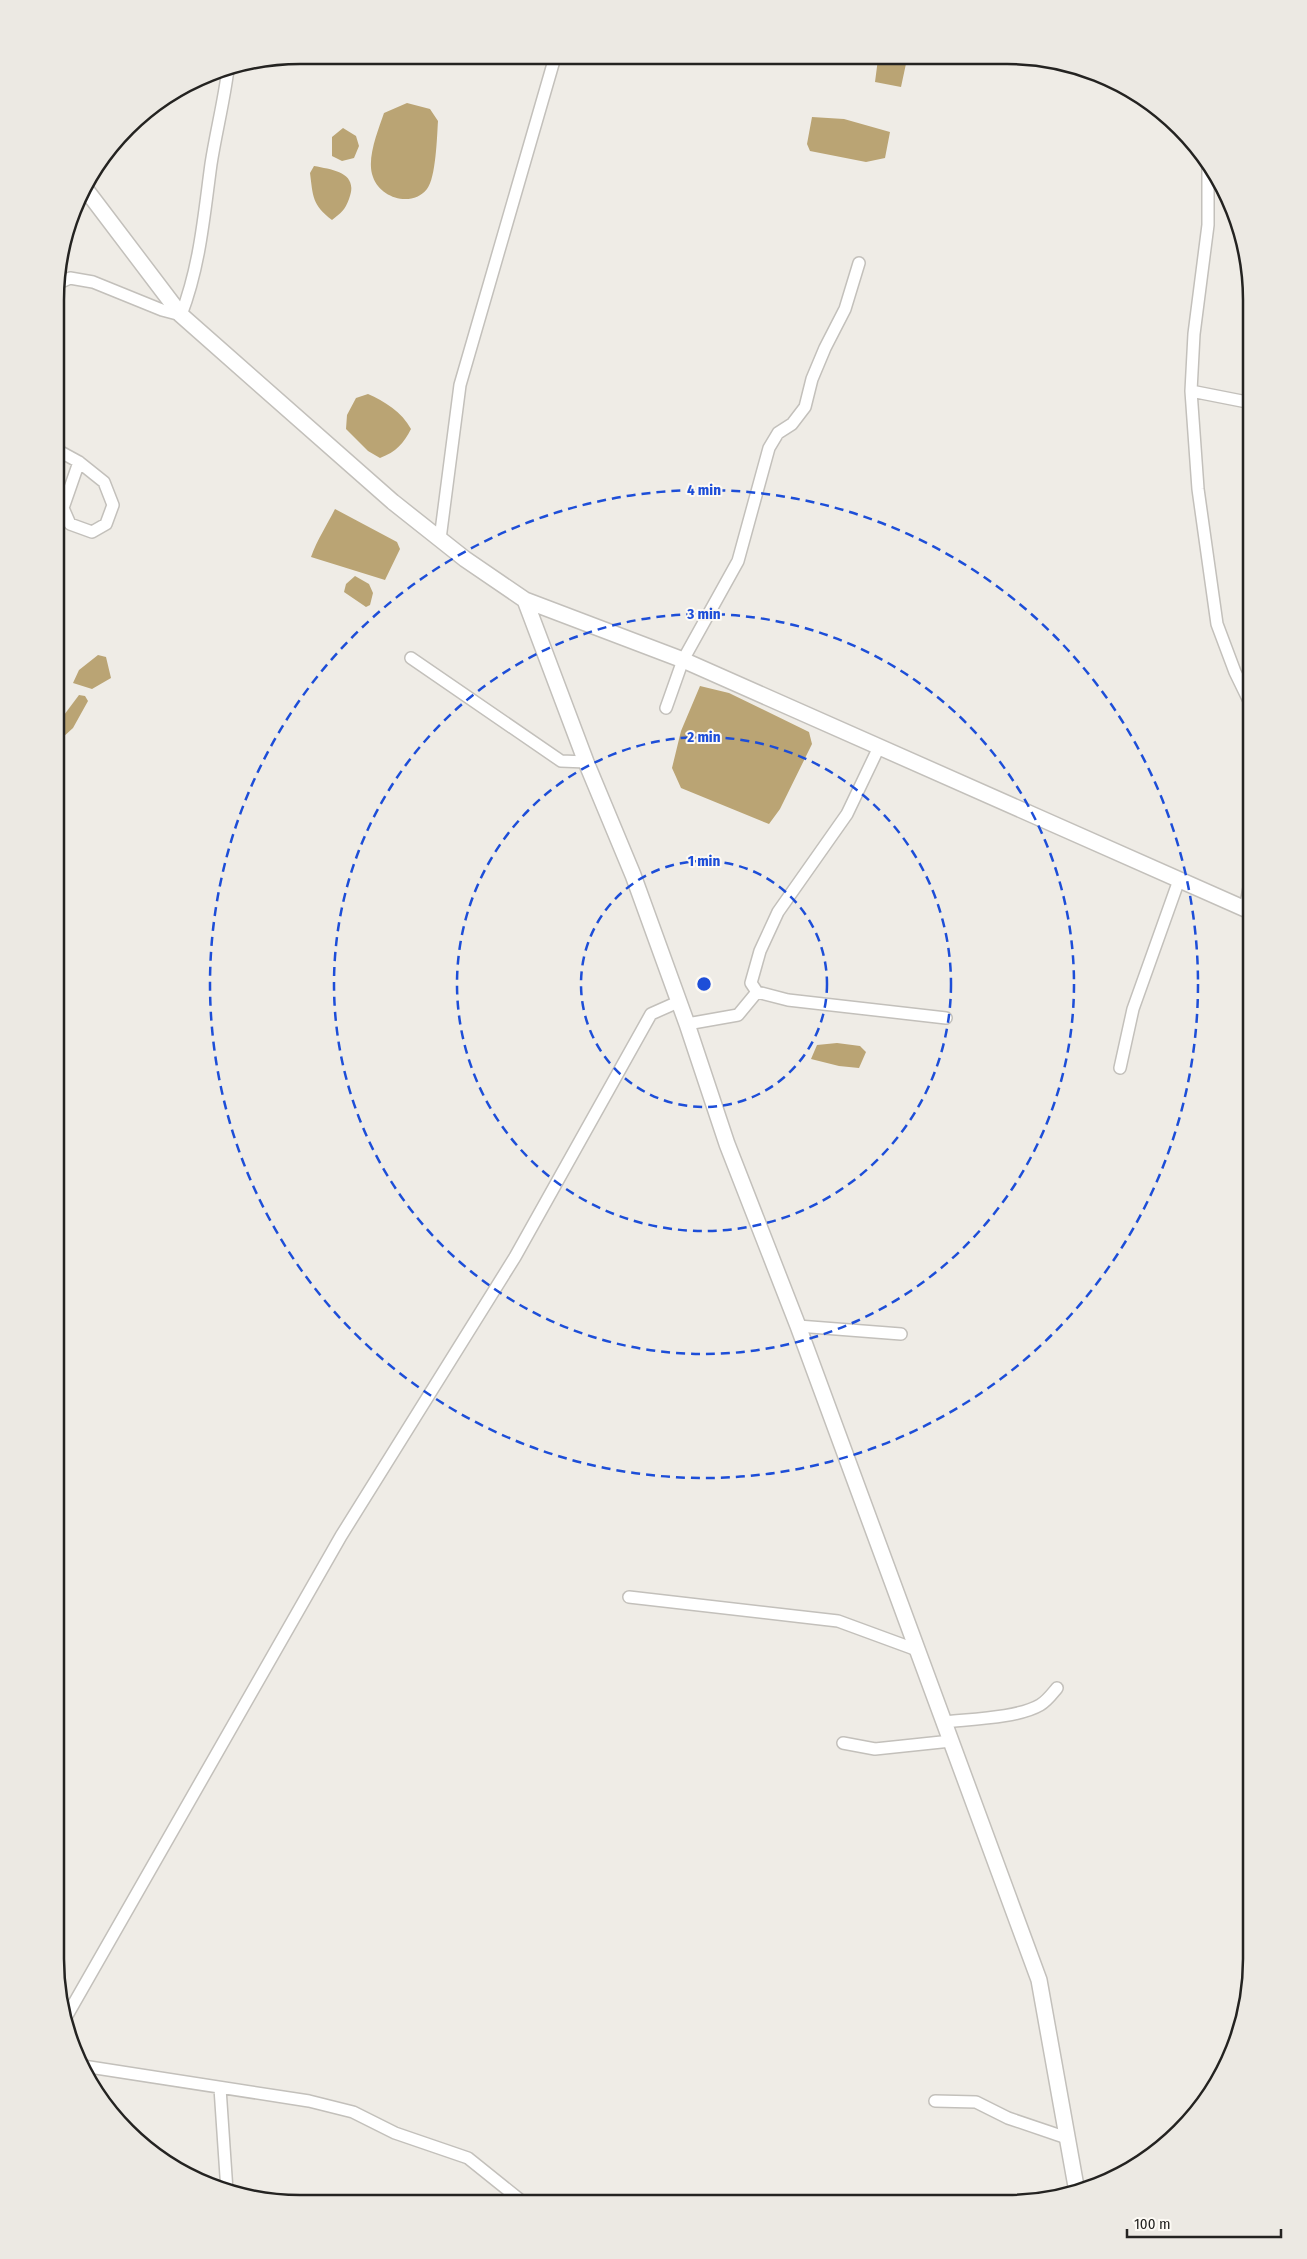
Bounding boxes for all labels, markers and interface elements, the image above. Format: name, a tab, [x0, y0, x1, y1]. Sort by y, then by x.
text: 4 min	[687, 481, 721, 499]
text: 3 min	[686, 605, 721, 623]
text: 2 min	[686, 728, 721, 746]
text: 1 min	[688, 852, 720, 870]
centre of rings	[695, 975, 713, 993]
scale bar	[1127, 2206, 1281, 2238]
text: 100 m	[1134, 2215, 1171, 2233]

